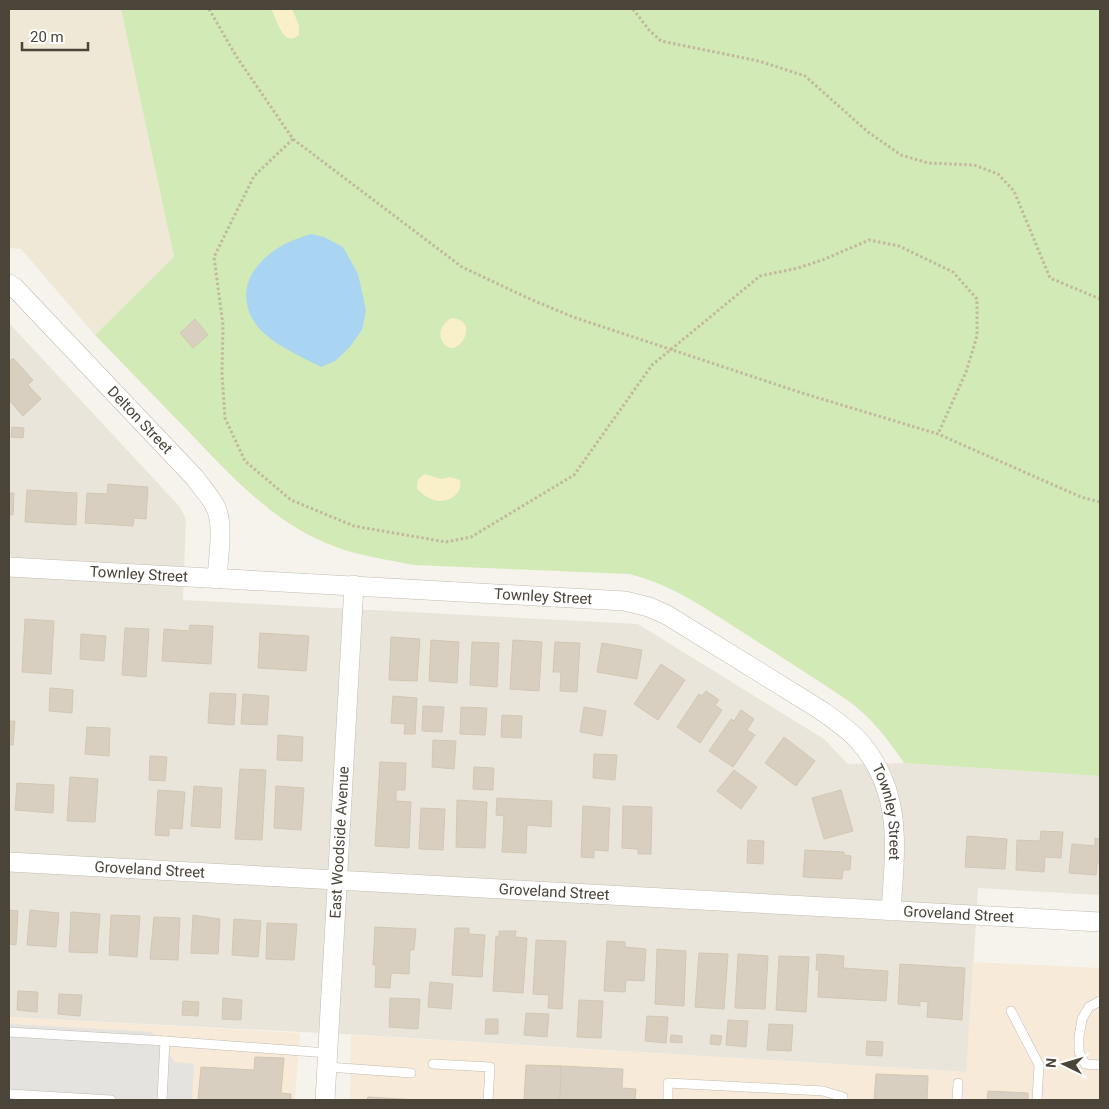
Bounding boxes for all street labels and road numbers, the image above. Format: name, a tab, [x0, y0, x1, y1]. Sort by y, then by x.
street label: Delton Street	[104, 382, 176, 458]
street label: Townley Street	[89, 562, 188, 586]
street label: Townley Street	[494, 585, 593, 608]
street label: Townley Street	[868, 761, 903, 861]
street label: East Woodside Avenue	[326, 766, 353, 919]
street label: Groveland Street	[94, 858, 206, 882]
street label: Groveland Street	[498, 880, 610, 904]
street label: Groveland Street	[903, 902, 1014, 926]

